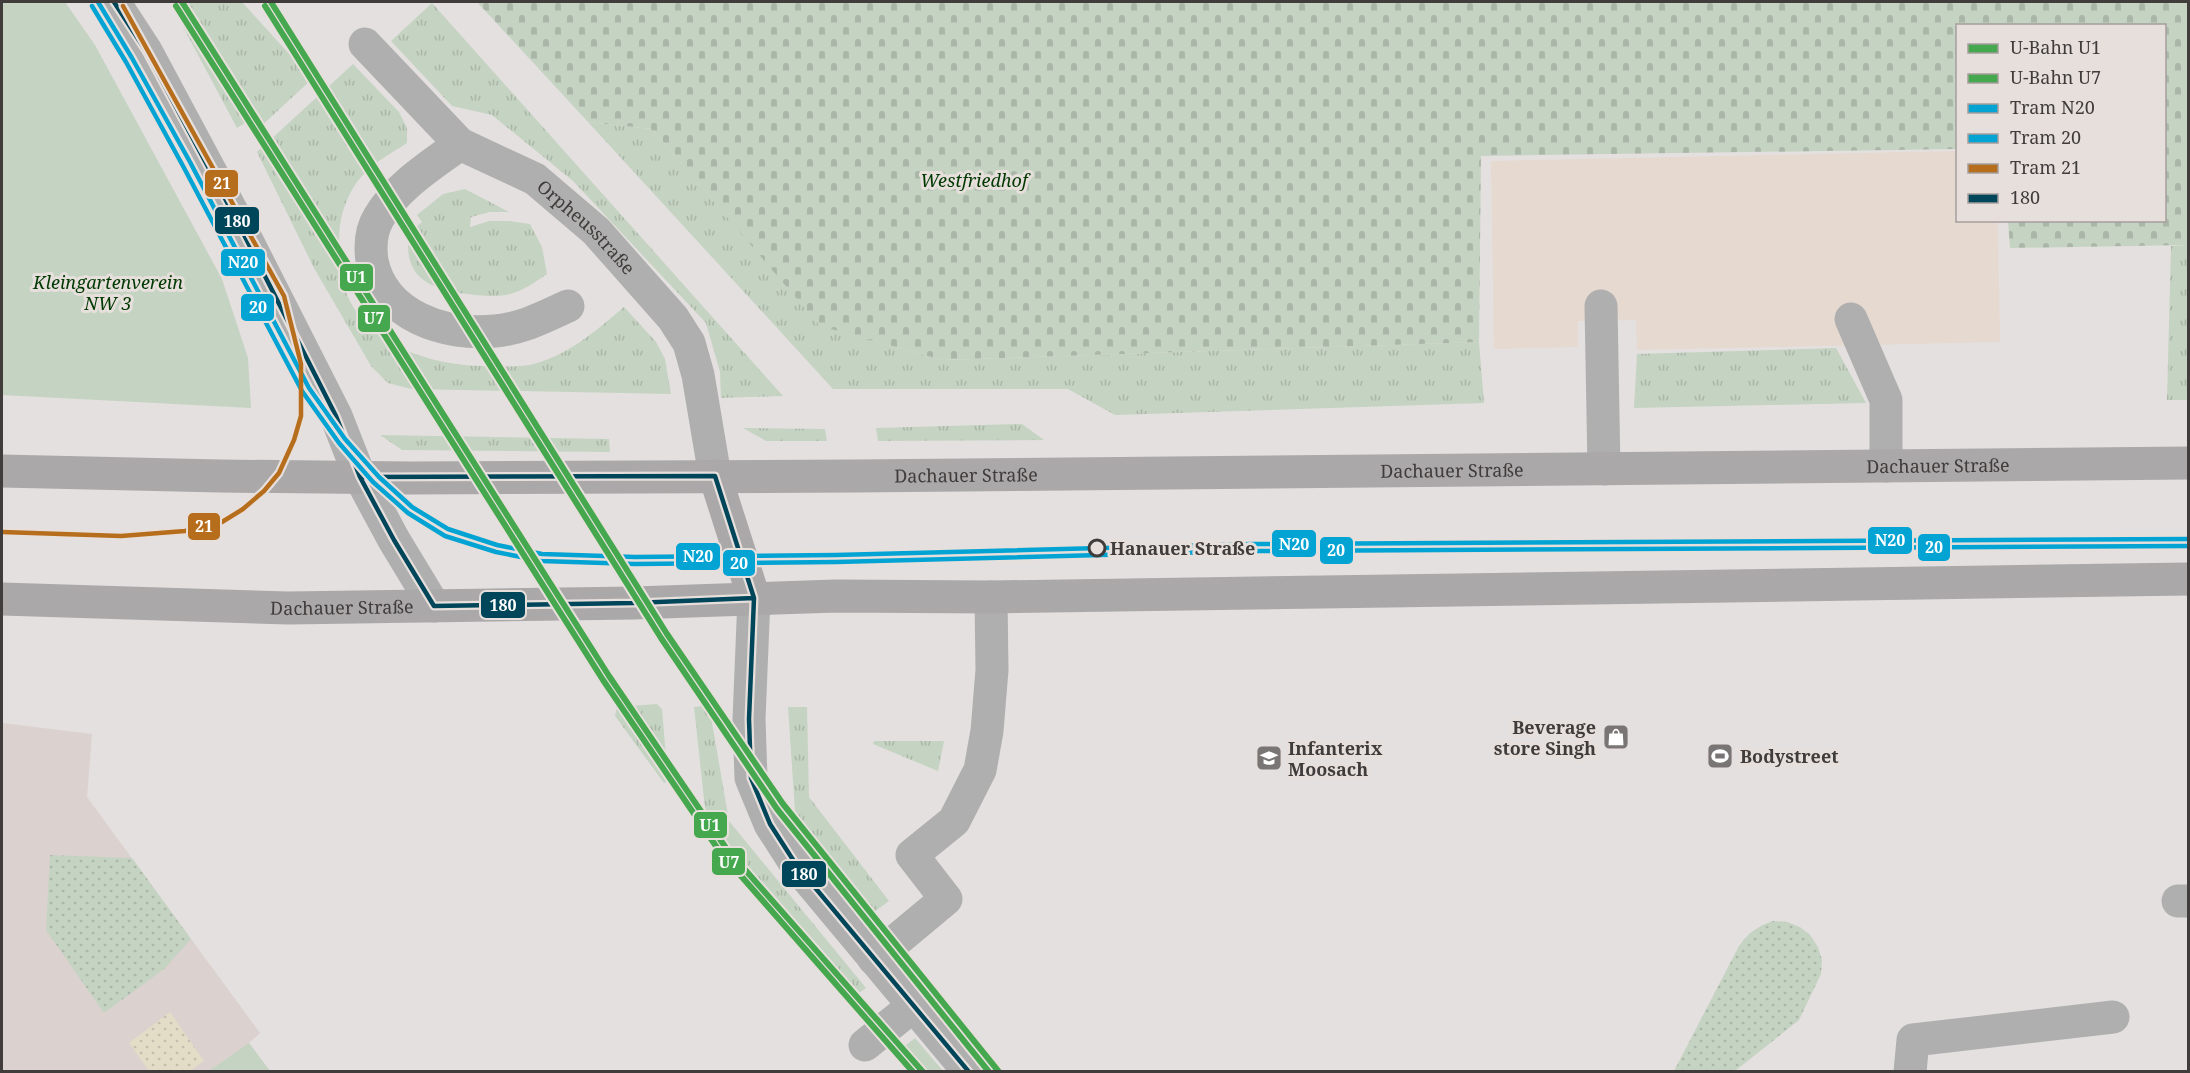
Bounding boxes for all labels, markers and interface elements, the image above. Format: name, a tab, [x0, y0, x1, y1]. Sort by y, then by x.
legend	[1956, 24, 2166, 222]
text: U-Bahn U1	[2010, 35, 2101, 59]
text: U-Bahn U7	[2010, 65, 2101, 89]
text: Tram N20	[2010, 95, 2095, 119]
text: Tram 20	[2010, 125, 2081, 149]
text: Tram 21	[2010, 155, 2081, 179]
park label: Westfriedhof	[920, 168, 1031, 192]
line badge: 21	[204, 169, 239, 198]
text: 21	[213, 172, 231, 194]
street label: Orpheusstraße	[532, 174, 641, 279]
text: 180	[2010, 185, 2040, 209]
line badge: 180	[214, 206, 260, 235]
text: 180	[223, 210, 251, 232]
line badge: N20	[220, 248, 266, 277]
text: N20	[228, 251, 258, 273]
line badge: U1	[339, 263, 374, 292]
text: U1	[346, 266, 367, 288]
park label: Kleingartenverein NW 3	[32, 270, 183, 315]
line badge: 20	[240, 293, 275, 322]
text: 20	[249, 296, 267, 318]
line badge: U7	[357, 304, 391, 333]
text: U7	[364, 307, 385, 329]
street label: Dachauer Straße	[1866, 453, 2010, 478]
street label: Dachauer Straße	[1380, 457, 1524, 483]
street label: Dachauer Straße	[894, 462, 1038, 488]
line badge: 21	[187, 512, 221, 541]
text: 21	[195, 515, 213, 537]
line badge: N20	[1867, 526, 1913, 555]
line badge: N20	[1271, 529, 1317, 558]
text: N20	[1875, 529, 1905, 551]
text: N20	[1279, 533, 1309, 555]
line badge: 20	[1917, 533, 1951, 562]
place label: Hanauer Straße	[1110, 536, 1255, 560]
line badge: 20	[1319, 536, 1354, 565]
text: 20	[1925, 536, 1943, 558]
marker: Hanauer Straße	[1088, 539, 1106, 557]
text: 20	[1327, 539, 1345, 561]
line badge: N20	[675, 542, 721, 571]
text: N20	[683, 545, 713, 567]
line badge: 20	[722, 549, 756, 577]
text: 20	[730, 552, 748, 574]
line badge: 180	[480, 591, 526, 619]
street label: Dachauer Straße	[270, 594, 414, 620]
text: 180	[489, 594, 517, 616]
place label: Beverage store Singh	[1494, 715, 1596, 760]
shop icon: Beverage store Singh	[1601, 722, 1631, 752]
place label: Infanterix Moosach	[1288, 736, 1383, 781]
sports icon: Bodystreet	[1705, 741, 1735, 771]
school or university icon: Infanterix Moosach	[1254, 743, 1284, 773]
place label: Bodystreet	[1740, 744, 1839, 768]
line badge: U1	[693, 811, 728, 839]
text: U1	[700, 814, 721, 836]
line badge: U7	[711, 847, 746, 876]
text: U7	[719, 851, 740, 873]
line badge: 180	[781, 860, 827, 888]
text: 180	[790, 863, 818, 885]

